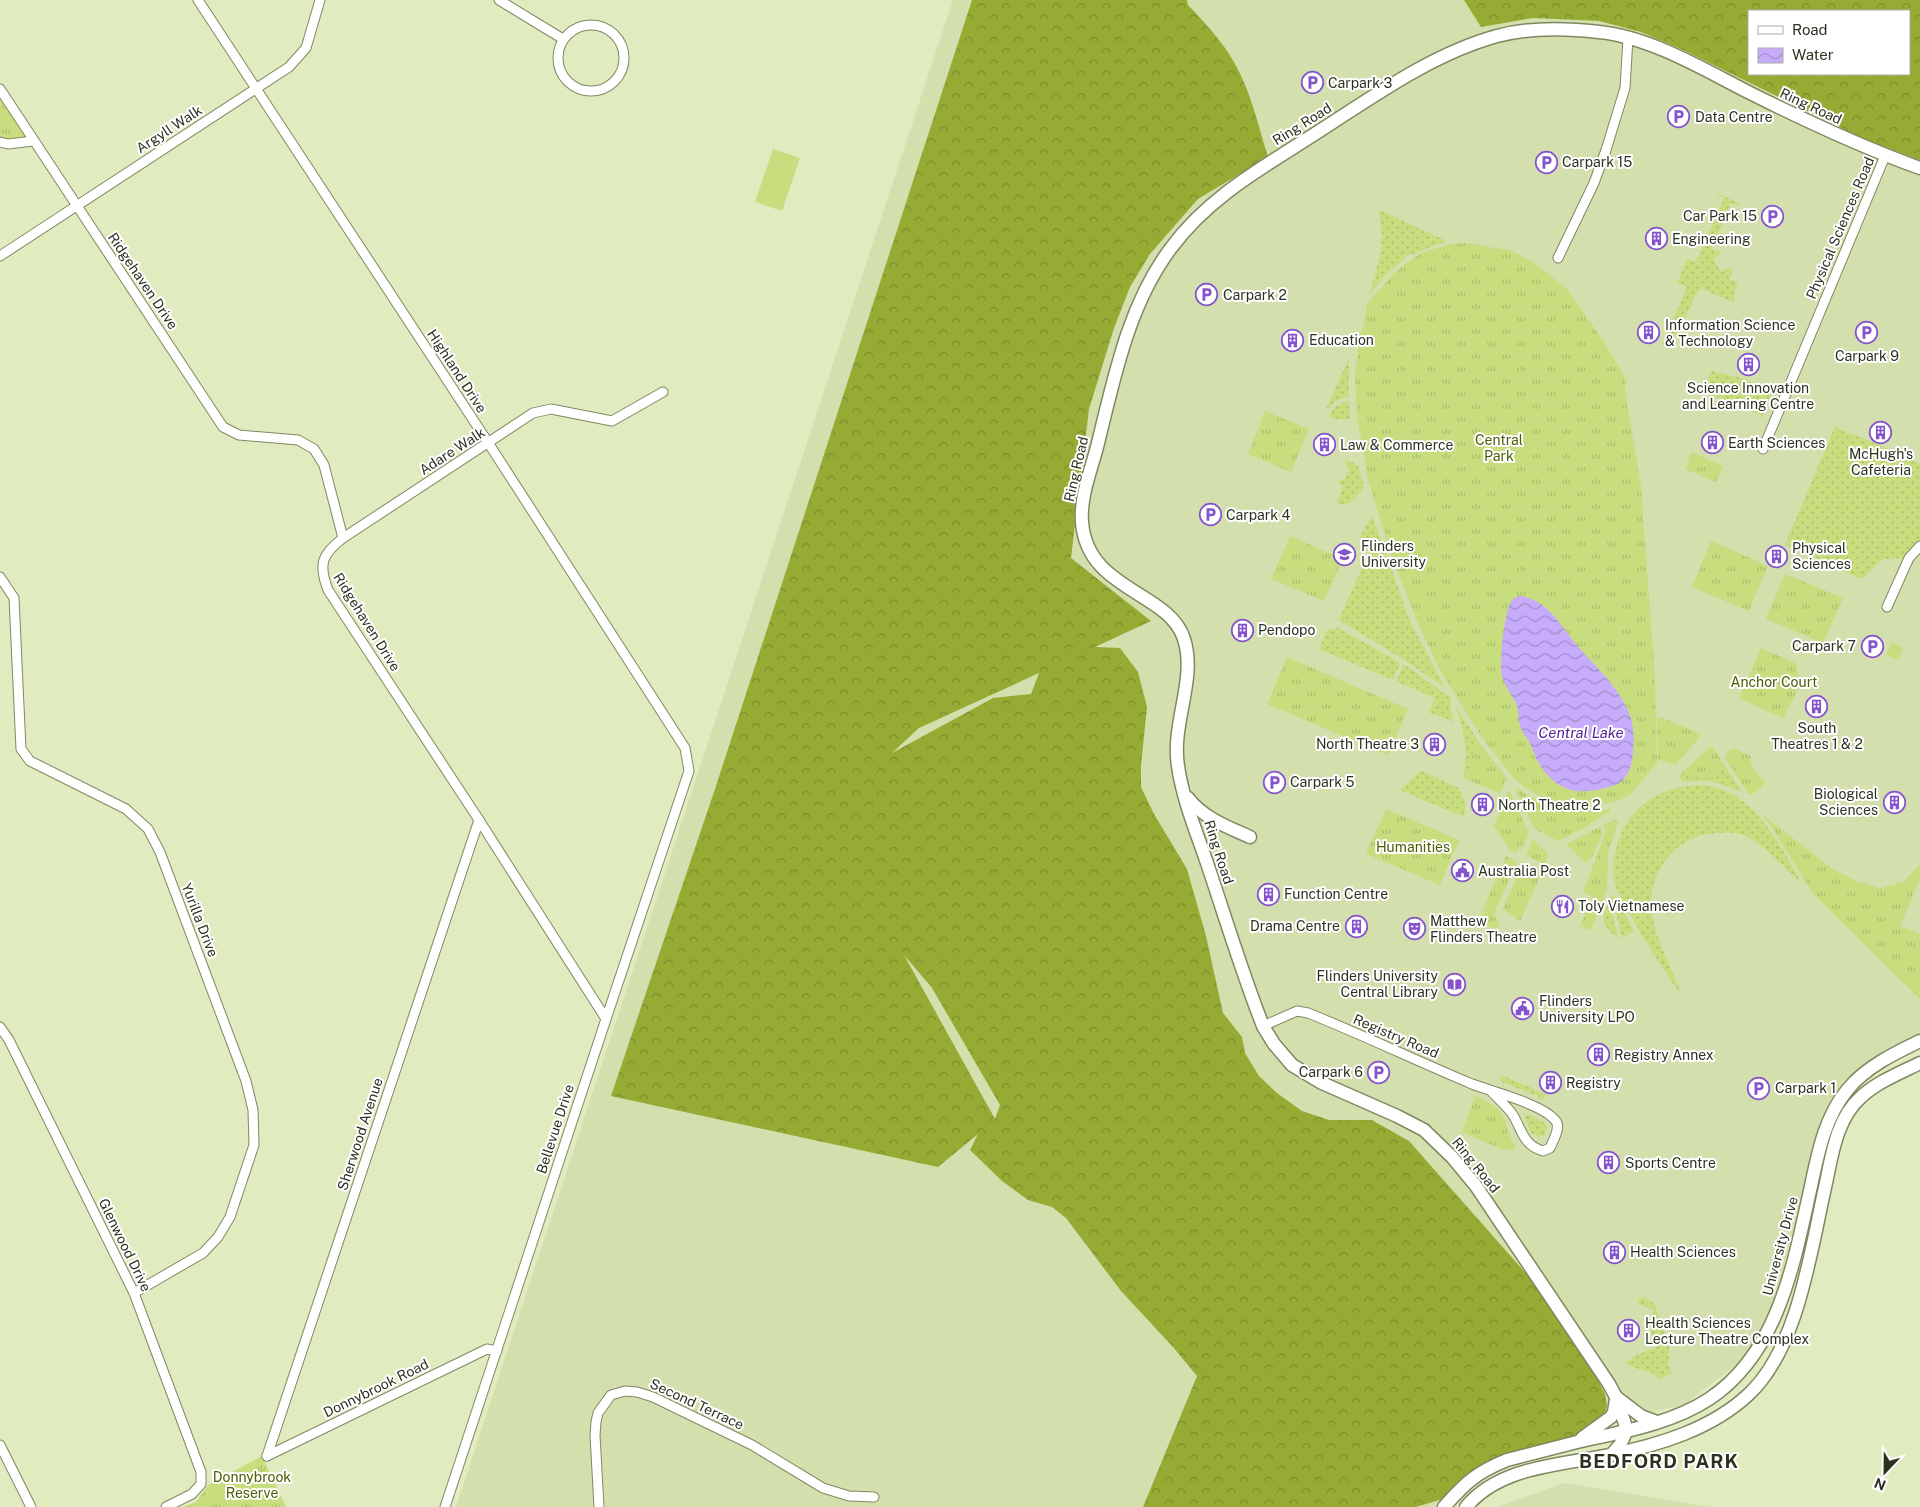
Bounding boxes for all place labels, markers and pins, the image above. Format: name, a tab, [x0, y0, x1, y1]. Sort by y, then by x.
parking icon: Carpark 3	[1300, 71, 1324, 95]
place label: Carpark 3	[1328, 75, 1392, 91]
parking icon: Data Centre	[1667, 105, 1691, 129]
place label: Data Centre	[1695, 109, 1773, 125]
parking icon: Carpark 15	[1534, 150, 1558, 174]
place label: Carpark 15	[1562, 154, 1632, 170]
parking icon: Car Park 15	[1761, 204, 1785, 228]
place label: Car Park 15	[1683, 208, 1757, 224]
building icon: Engineering	[1644, 227, 1668, 251]
place label: Engineering	[1672, 231, 1751, 247]
parking icon: Carpark 2	[1195, 283, 1219, 307]
place label: Carpark 2	[1223, 287, 1287, 303]
place label: Information Science & Technology	[1665, 317, 1795, 349]
building icon: Information Science & Technology	[1637, 321, 1661, 345]
parking icon: Carpark 9	[1855, 321, 1879, 345]
building icon: Education	[1281, 328, 1305, 352]
place label: Education	[1309, 332, 1374, 348]
place label: Carpark 9	[1835, 348, 1899, 364]
building icon: Science Innovation and Learning Centre	[1736, 353, 1760, 377]
place label: Science Innovation and Learning Centre	[1682, 380, 1814, 412]
building icon: McHugh's Cafeteria	[1869, 420, 1893, 444]
building icon: Earth Sciences	[1700, 431, 1724, 455]
building icon: Law & Commerce	[1312, 433, 1336, 457]
place label: Earth Sciences	[1728, 435, 1825, 451]
place label: Law & Commerce	[1340, 437, 1454, 453]
place label: McHugh's Cafeteria	[1849, 446, 1913, 478]
parking icon: Carpark 4	[1198, 503, 1222, 527]
place label: Carpark 4	[1226, 507, 1290, 523]
place label: Flinders University	[1361, 538, 1427, 570]
place label: Physical Sciences	[1792, 540, 1851, 572]
school or university icon: Flinders University	[1333, 542, 1357, 566]
building icon: Physical Sciences	[1764, 544, 1788, 568]
building icon: Pendopo	[1230, 618, 1254, 642]
place label: Pendopo	[1258, 622, 1315, 638]
parking icon: Carpark 7	[1860, 634, 1884, 658]
place label: Carpark 7	[1792, 638, 1856, 654]
building icon: South Theatres 1 & 2	[1805, 694, 1829, 718]
place label: South Theatres 1 & 2	[1771, 720, 1863, 752]
building icon: North Theatre 3	[1423, 732, 1447, 756]
place label: North Theatre 3	[1316, 736, 1419, 752]
parking icon: Carpark 5	[1262, 770, 1286, 794]
place label: Carpark 5	[1290, 774, 1354, 790]
place label: Biological Sciences	[1814, 786, 1878, 818]
building icon: Biological Sciences	[1882, 790, 1906, 814]
building icon: North Theatre 2	[1470, 793, 1494, 817]
place label: North Theatre 2	[1498, 797, 1601, 813]
public building icon: Australia Post	[1450, 859, 1474, 883]
place label: Australia Post	[1478, 863, 1569, 879]
building icon: Function Centre	[1256, 882, 1280, 906]
place label: Function Centre	[1284, 886, 1388, 902]
restaurant icon: Toly Vietnamese	[1550, 894, 1574, 918]
place label: Toly Vietnamese	[1578, 898, 1685, 914]
place label: Matthew Flinders Theatre	[1430, 913, 1537, 945]
building icon: Drama Centre	[1344, 914, 1368, 938]
theatre icon: Matthew Flinders Theatre	[1402, 917, 1426, 941]
place label: Drama Centre	[1250, 918, 1340, 934]
place label: Flinders University Central Library	[1317, 968, 1439, 1000]
library icon: Flinders University Central Library	[1442, 972, 1466, 996]
place label: Flinders University LPO	[1539, 993, 1635, 1025]
public building icon: Flinders University LPO	[1511, 997, 1535, 1021]
building icon: Registry Annex	[1586, 1043, 1610, 1067]
place label: Registry Annex	[1614, 1047, 1714, 1063]
parking icon: Carpark 6	[1367, 1060, 1391, 1084]
place label: Carpark 6	[1299, 1064, 1363, 1080]
building icon: Registry	[1538, 1071, 1562, 1095]
place label: Registry	[1566, 1075, 1621, 1091]
parking icon: Carpark 1	[1747, 1076, 1771, 1100]
place label: Carpark 1	[1775, 1080, 1836, 1096]
building icon: Sports Centre	[1597, 1151, 1621, 1175]
place label: Sports Centre	[1625, 1155, 1716, 1171]
building icon: Health Sciences	[1602, 1240, 1626, 1264]
place label: Health Sciences	[1630, 1244, 1736, 1260]
place label: Health Sciences Lecture Theatre Complex	[1645, 1315, 1809, 1347]
building icon: Health Sciences Lecture Theatre Complex	[1617, 1319, 1641, 1343]

